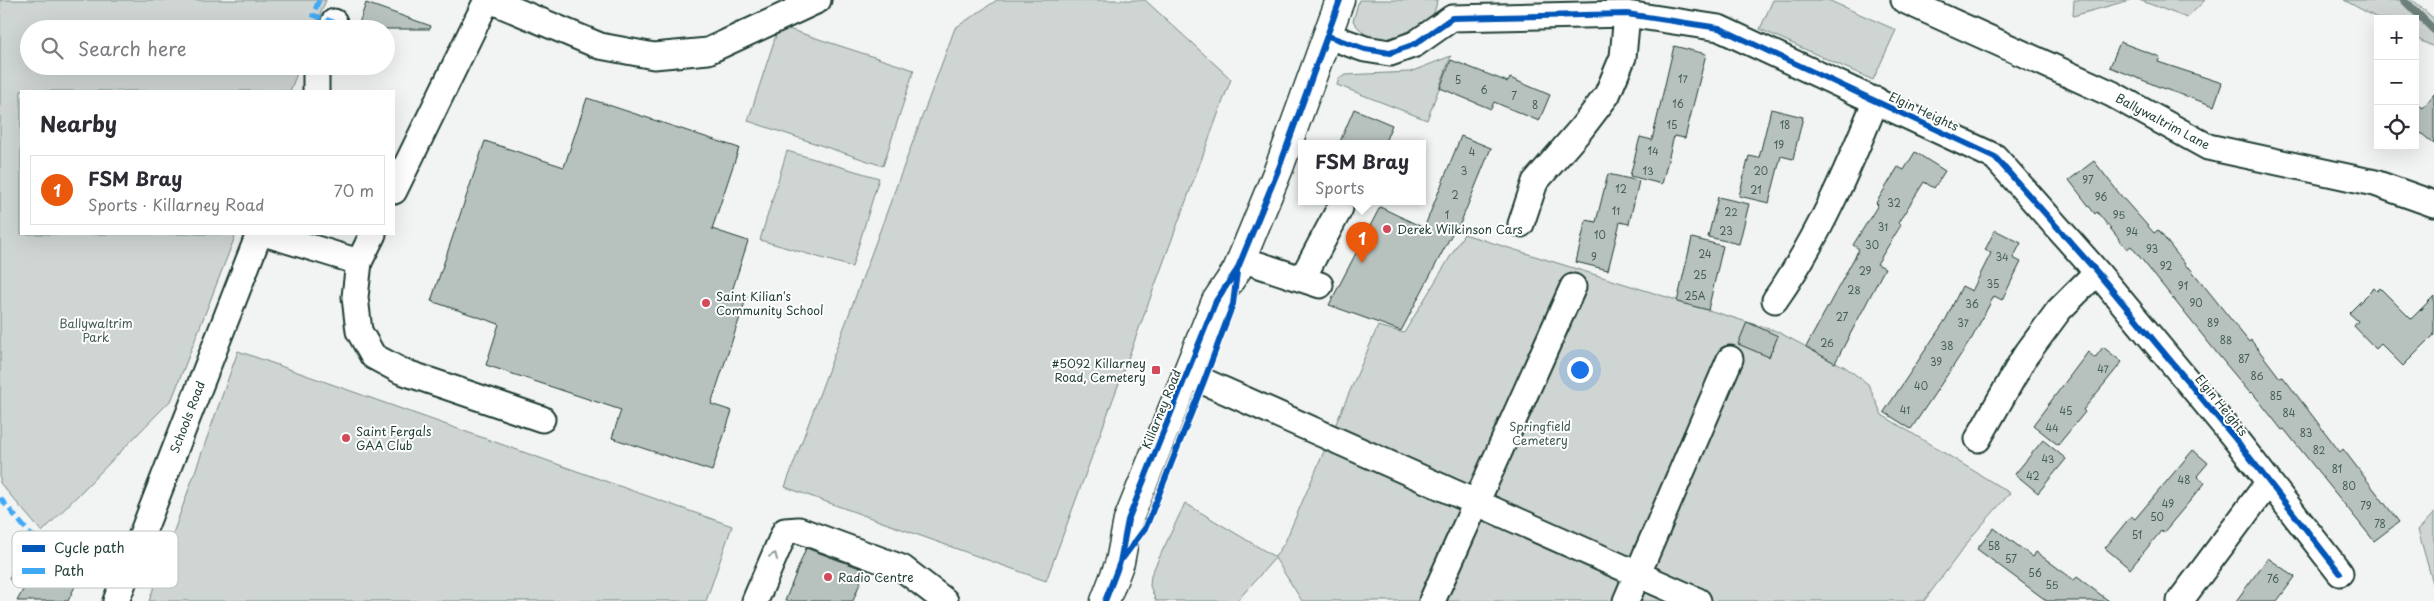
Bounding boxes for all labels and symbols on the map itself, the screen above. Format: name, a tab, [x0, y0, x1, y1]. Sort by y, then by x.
house number: 17	[1678, 71, 1689, 86]
house number: 5	[1455, 72, 1461, 87]
house number: 6	[1480, 82, 1488, 97]
street label: Elgin Heights	[1886, 87, 1962, 135]
house number: 7	[1511, 88, 1517, 103]
street label: Ballywaltrim Lane	[2113, 88, 2214, 154]
house number: 16	[1672, 96, 1684, 111]
house number: 8	[1532, 97, 1538, 112]
house number: 15	[1667, 117, 1677, 132]
house number: 18	[1780, 117, 1790, 132]
house number: 19	[1774, 137, 1784, 152]
house number: 14	[1647, 143, 1659, 158]
house number: 4	[1469, 144, 1476, 159]
house number: 3	[1461, 163, 1467, 178]
house number: 13	[1642, 163, 1654, 178]
house number: 20	[1754, 163, 1768, 178]
house number: 97	[2082, 172, 2094, 187]
house number: 12	[1615, 181, 1627, 196]
house number: 21	[1750, 182, 1762, 197]
house number: 2	[1451, 187, 1459, 202]
house number: 96	[2095, 189, 2107, 204]
house number: 32	[1887, 195, 1901, 210]
house number: 11	[1612, 203, 1620, 218]
house number: 22	[1724, 204, 1738, 219]
house number: 1	[1445, 207, 1449, 222]
house number: 95	[2113, 207, 2125, 222]
house number: 31	[1878, 219, 1888, 234]
place label: Derek Wilkinson Cars	[1397, 220, 1523, 238]
pin: 1	[1346, 222, 1378, 263]
marker: Derek Wilkinson Cars	[1381, 223, 1393, 235]
house number: 23	[1719, 223, 1733, 238]
house number: 94	[2126, 224, 2139, 239]
house number: 10	[1594, 227, 1606, 242]
house number: 30	[1865, 237, 1879, 252]
house number: 93	[2146, 241, 2158, 256]
house number: 24	[1698, 246, 1712, 261]
house number: 9	[1591, 249, 1597, 264]
house number: 34	[1995, 249, 2009, 264]
house number: 92	[2160, 258, 2172, 273]
house number: 29	[1859, 263, 1872, 278]
house number: 25	[1693, 267, 1707, 282]
house number: 35	[1987, 276, 1999, 291]
house number: 91	[2178, 278, 2188, 293]
house number: 28	[1847, 282, 1861, 297]
place label: Saint Kilian's Community School	[716, 287, 824, 319]
house number: 25A	[1685, 288, 1706, 303]
house number: 90	[2189, 295, 2203, 310]
house number: 36	[1965, 296, 1979, 311]
marker: Saint Kilian's Community School	[700, 297, 712, 309]
house number: 27	[1836, 309, 1849, 324]
park label: Ballywaltrim Park	[59, 314, 133, 346]
house number: 37	[1957, 315, 1970, 330]
house number: 89	[2207, 315, 2219, 330]
house number: 88	[2220, 332, 2232, 347]
house number: 26	[1820, 335, 1834, 350]
house number: 38	[1941, 338, 1953, 353]
house number: 87	[2238, 351, 2250, 366]
place label: #5092 Killarney Road, Cemetery	[1052, 354, 1146, 386]
house number: 39	[1930, 354, 1942, 369]
your location	[1567, 357, 1593, 383]
house number: 47	[2097, 361, 2110, 376]
marker: #5092 Killarney Road, Cemetery	[1150, 364, 1162, 376]
street label: Killarney Road	[1137, 367, 1185, 451]
house number: 86	[2251, 368, 2264, 383]
street label: Elgin Heights	[2191, 370, 2253, 440]
street label: Schools Road	[165, 378, 209, 456]
house number: 40	[1914, 378, 1928, 393]
house number: 85	[2270, 388, 2282, 403]
house number: 41	[1900, 402, 1910, 417]
house number: 45	[2060, 403, 2072, 418]
house number: 84	[2283, 405, 2296, 420]
park label: Springfield Cemetery	[1509, 417, 1571, 449]
house number: 44	[2045, 420, 2059, 435]
place label: Saint Fergals GAA Club	[356, 422, 432, 454]
house number: 83	[2300, 425, 2312, 440]
marker: Saint Fergals GAA Club	[340, 432, 352, 444]
house number: 82	[2313, 442, 2325, 457]
house number: 43	[2042, 451, 2055, 466]
house number: 81	[2332, 461, 2342, 476]
house number: 42	[2026, 468, 2040, 483]
house number: 48	[2178, 472, 2190, 487]
house number: 80	[2342, 478, 2356, 493]
house number: 49	[2162, 496, 2174, 511]
house number: 79	[2360, 498, 2372, 513]
house number: 50	[2150, 509, 2164, 524]
house number: 78	[2374, 516, 2386, 531]
house number: 51	[2132, 527, 2142, 542]
legend	[12, 531, 178, 588]
text: Cycle path	[54, 537, 125, 558]
house number: 58	[1988, 538, 2000, 553]
house number: 57	[2005, 551, 2017, 566]
one-way arrow	[768, 552, 779, 561]
text: Path	[54, 560, 84, 581]
house number: 56	[2028, 565, 2042, 580]
place label: Radio Centre	[838, 568, 914, 586]
marker: Radio Centre	[822, 571, 834, 583]
house number: 76	[2267, 571, 2279, 586]
house number: 55	[2046, 577, 2059, 592]

